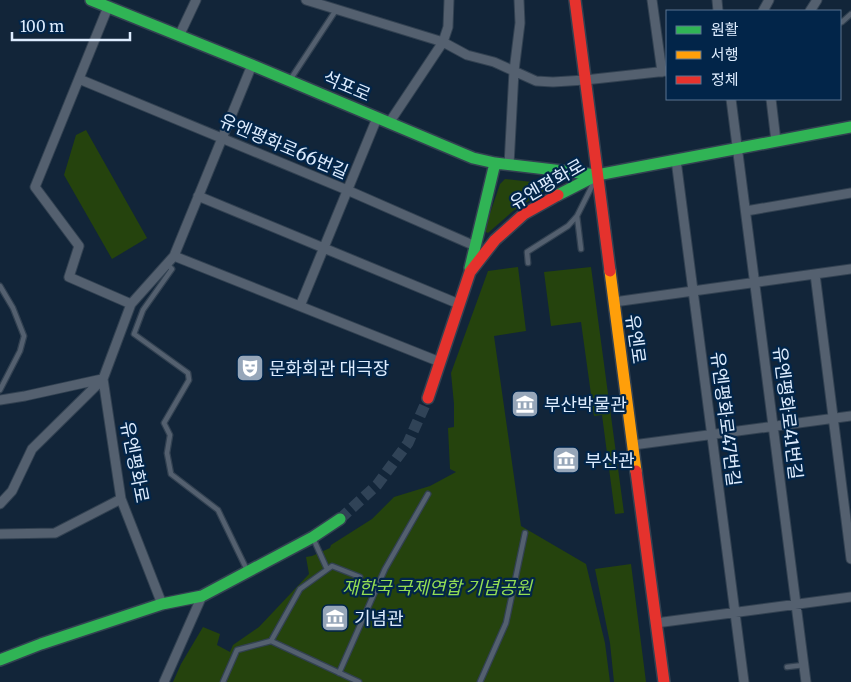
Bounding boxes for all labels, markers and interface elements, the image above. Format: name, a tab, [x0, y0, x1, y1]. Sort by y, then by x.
scale bar	[12, 10, 130, 42]
legend	[666, 10, 841, 100]
text: 100 m	[20, 17, 64, 36]
text: 원활	[711, 20, 739, 39]
text: 서행	[711, 45, 739, 64]
street label: 석포로	[320, 66, 374, 106]
text: 정체	[711, 70, 739, 89]
street label: 유엔평화로66번길	[216, 109, 352, 183]
street label: 유엔평화로	[505, 153, 589, 215]
street label: 유엔로	[621, 313, 651, 365]
street label: 유엔평화로41번길	[768, 345, 808, 481]
street label: 유엔평화로47번길	[706, 350, 746, 488]
theatre icon: 문화회관 대극장	[235, 353, 265, 383]
place label: 문화회관 대극장	[269, 357, 389, 380]
museum icon: 부산박물관	[510, 389, 540, 419]
place label: 부산박물관	[544, 393, 627, 416]
street label: 유엔평화로	[116, 419, 154, 505]
museum icon: 부산관	[551, 445, 581, 475]
place label: 부산관	[585, 449, 635, 472]
park label: 재한국 국제연합 기념공원	[342, 576, 533, 599]
museum icon: 기념관	[320, 603, 350, 633]
place label: 기념관	[354, 607, 404, 630]

